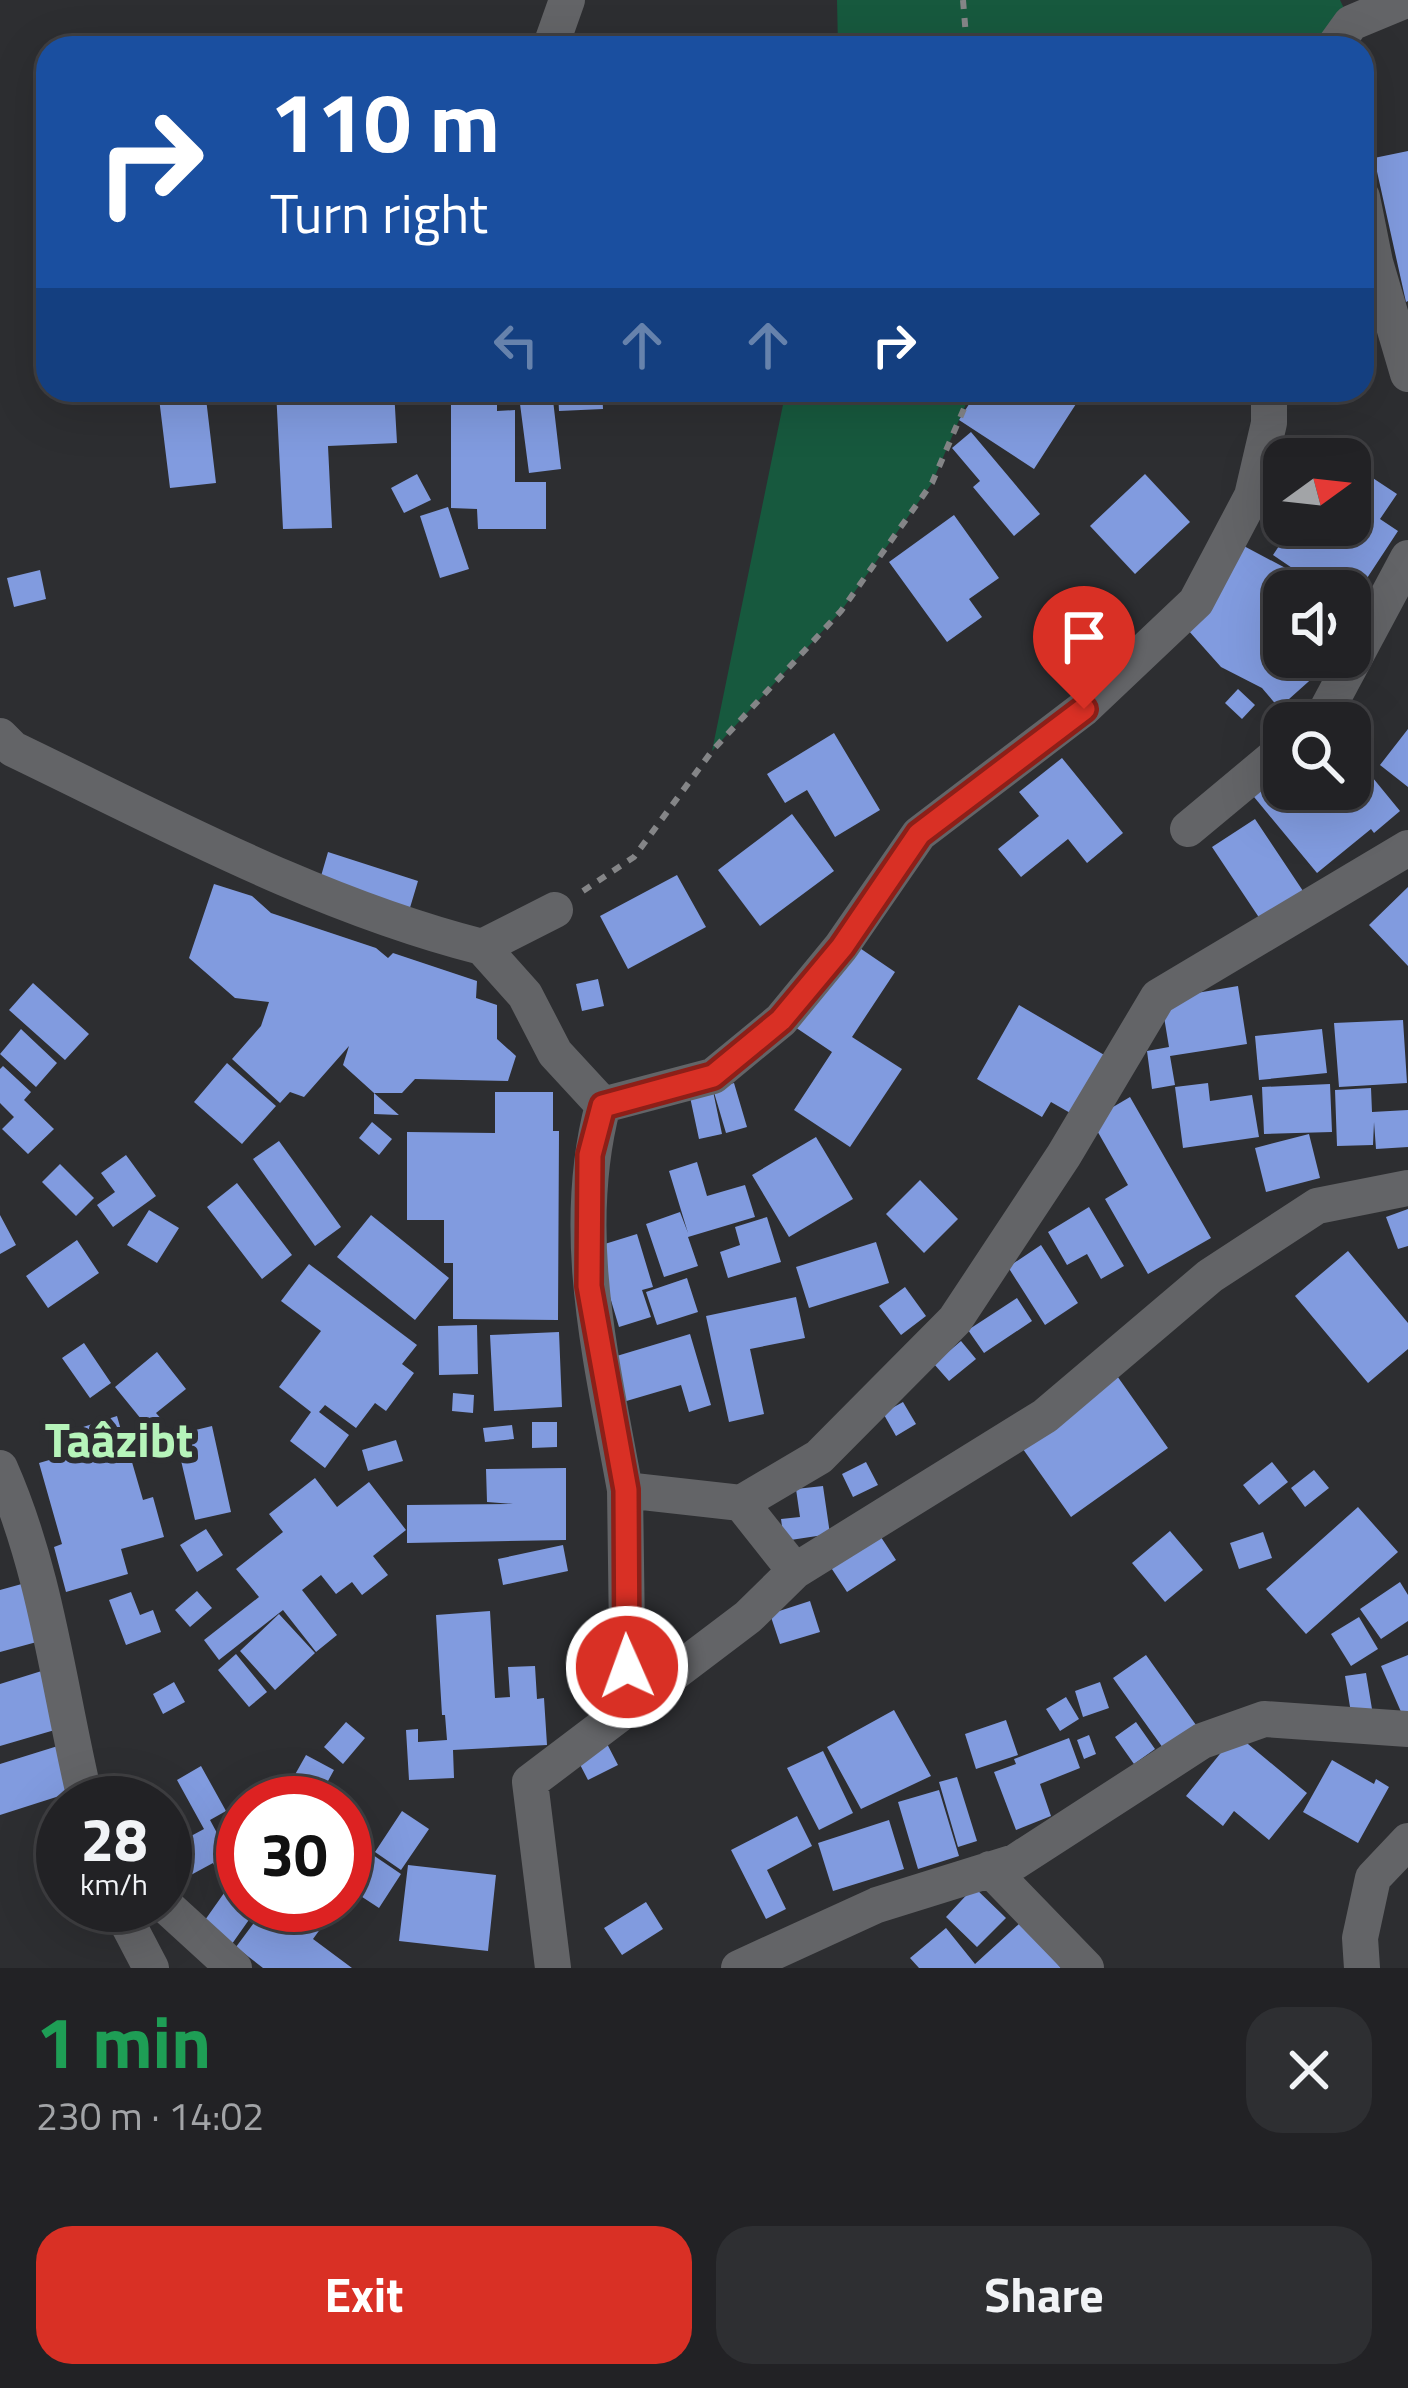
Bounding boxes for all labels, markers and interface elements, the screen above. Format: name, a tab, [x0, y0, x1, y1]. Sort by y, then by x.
text: 110 m	[270, 57, 500, 185]
icon: right	[72, 84, 228, 240]
text: Turn right	[270, 172, 488, 254]
icon: left	[483, 312, 549, 378]
icon: ahead	[609, 312, 675, 378]
icon: ahead	[735, 312, 801, 378]
icon: right	[861, 312, 927, 378]
north arrow	[1263, 438, 1371, 546]
map controls	[1263, 438, 1371, 810]
button: sound	[1263, 570, 1371, 678]
pin	[1033, 586, 1135, 709]
icon: arrive	[1051, 604, 1117, 670]
button: search	[1263, 702, 1371, 810]
district label: Taâzibt	[45, 1403, 193, 1476]
position arrow	[564, 1604, 690, 1730]
speed limit sign: 30	[216, 1776, 372, 1932]
text: 28	[80, 1793, 148, 1884]
text: km/h	[80, 1861, 148, 1907]
text: 1 min	[36, 1986, 211, 2096]
button: close	[1246, 2007, 1372, 2133]
text: 230 m · 14:02	[36, 2086, 264, 2145]
button: Exit	[36, 2226, 692, 2364]
button: Share	[716, 2226, 1372, 2364]

